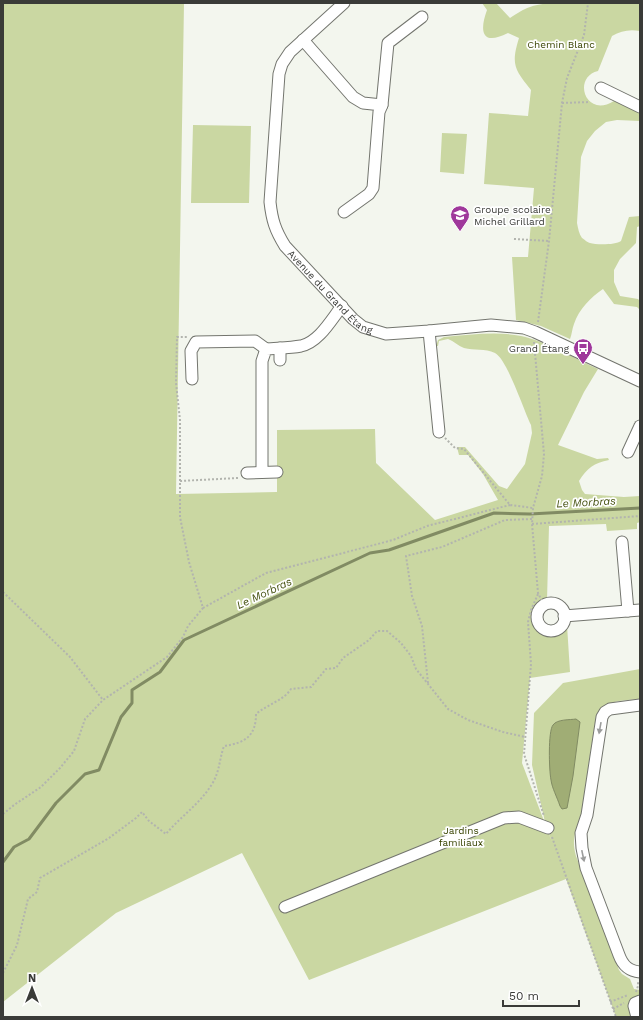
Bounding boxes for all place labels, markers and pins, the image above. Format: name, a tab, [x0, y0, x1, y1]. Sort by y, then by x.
school or university icon: Groupe scolaire Michel Grillard	[449, 204, 471, 232]
place label: Groupe scolaire Michel Grillard	[474, 204, 551, 227]
bus stop icon: Grand Étang	[572, 337, 594, 365]
place label: Grand Étang	[509, 343, 570, 354]

